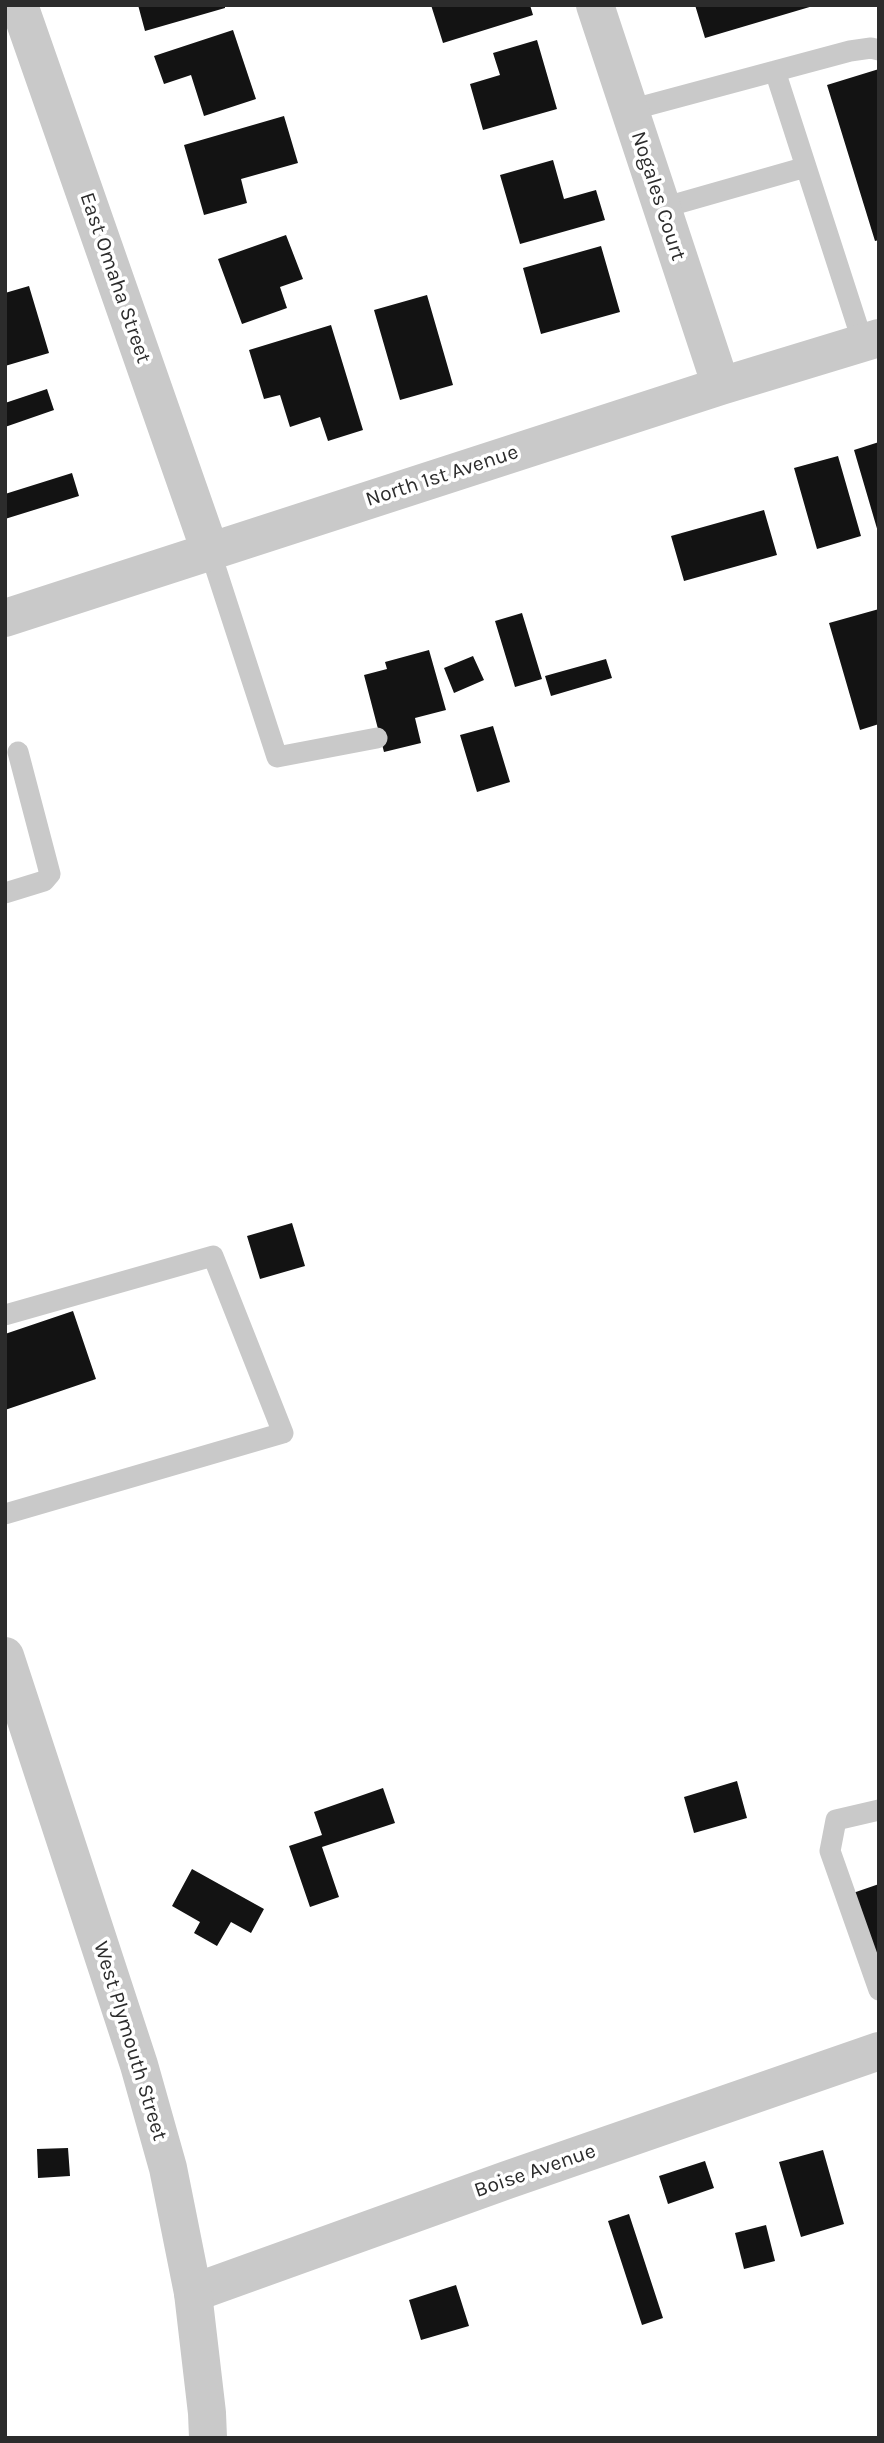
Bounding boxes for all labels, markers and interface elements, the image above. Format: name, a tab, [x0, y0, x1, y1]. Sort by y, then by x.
street label: Nogales Court	[625, 128, 691, 264]
street label: East Omaha Street	[74, 189, 156, 367]
street label: North 1st Avenue	[363, 439, 521, 513]
street label: West Plymouth Street	[88, 1938, 172, 2144]
street label: Boise Avenue	[471, 2138, 599, 2204]

